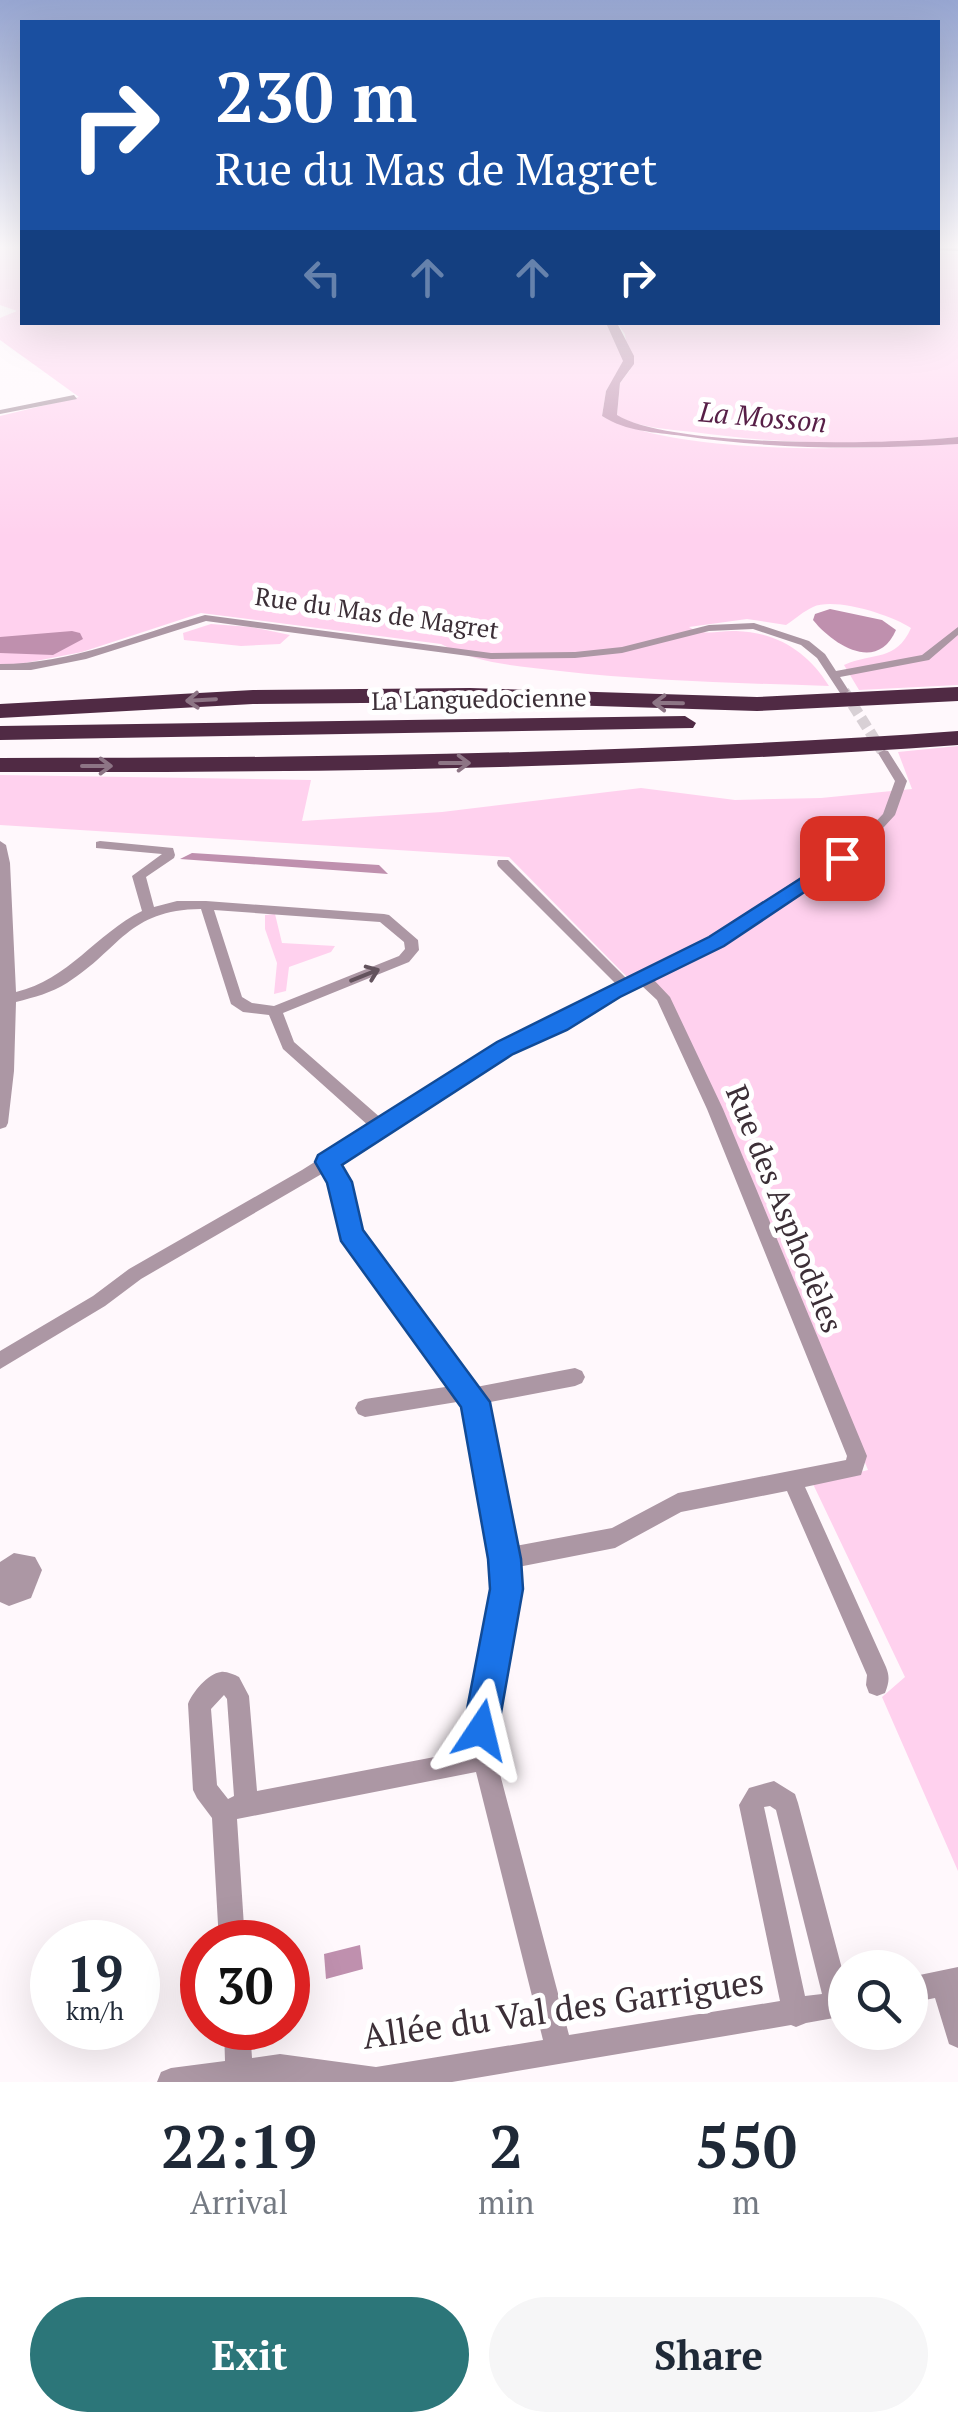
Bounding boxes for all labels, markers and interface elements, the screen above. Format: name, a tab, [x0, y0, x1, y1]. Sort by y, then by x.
text: 230 m	[215, 49, 417, 142]
icon: right	[50, 60, 180, 190]
text: Rue du Mas de Magret	[215, 138, 658, 198]
icon: left	[295, 250, 350, 305]
icon: ahead	[400, 250, 455, 305]
icon: ahead	[505, 250, 560, 305]
icon: right	[610, 250, 665, 305]
water label: La Mosson	[697, 392, 829, 441]
street label: Rue du Mas de Magret	[253, 579, 501, 646]
street label: La Languedocienne	[371, 680, 587, 717]
one-way arrow	[186, 691, 218, 710]
one-way arrow	[653, 694, 685, 713]
one-way arrow	[438, 754, 471, 772]
one-way arrow	[80, 756, 113, 776]
pin	[800, 816, 885, 901]
icon: arrive	[815, 831, 870, 886]
one-way arrow	[349, 965, 380, 983]
street label: Rue des Asphodèles	[717, 1079, 853, 1338]
position arrow	[429, 1678, 533, 1782]
speed limit sign: 30	[180, 1920, 310, 2050]
text: 19	[67, 1940, 123, 2006]
map controls	[828, 1950, 928, 2050]
button: search	[828, 1950, 928, 2050]
street label: Allée du Val des Garrigues	[359, 1957, 766, 2059]
text: km/h	[66, 1994, 124, 2027]
text: 22:19	[161, 2106, 317, 2185]
text: 2	[489, 2106, 523, 2185]
text: 550	[695, 2106, 797, 2185]
text: Arrival	[190, 2181, 288, 2223]
text: min	[478, 2181, 534, 2223]
text: m	[732, 2181, 760, 2223]
button: Exit	[30, 2297, 469, 2412]
button: Share	[489, 2297, 928, 2412]

